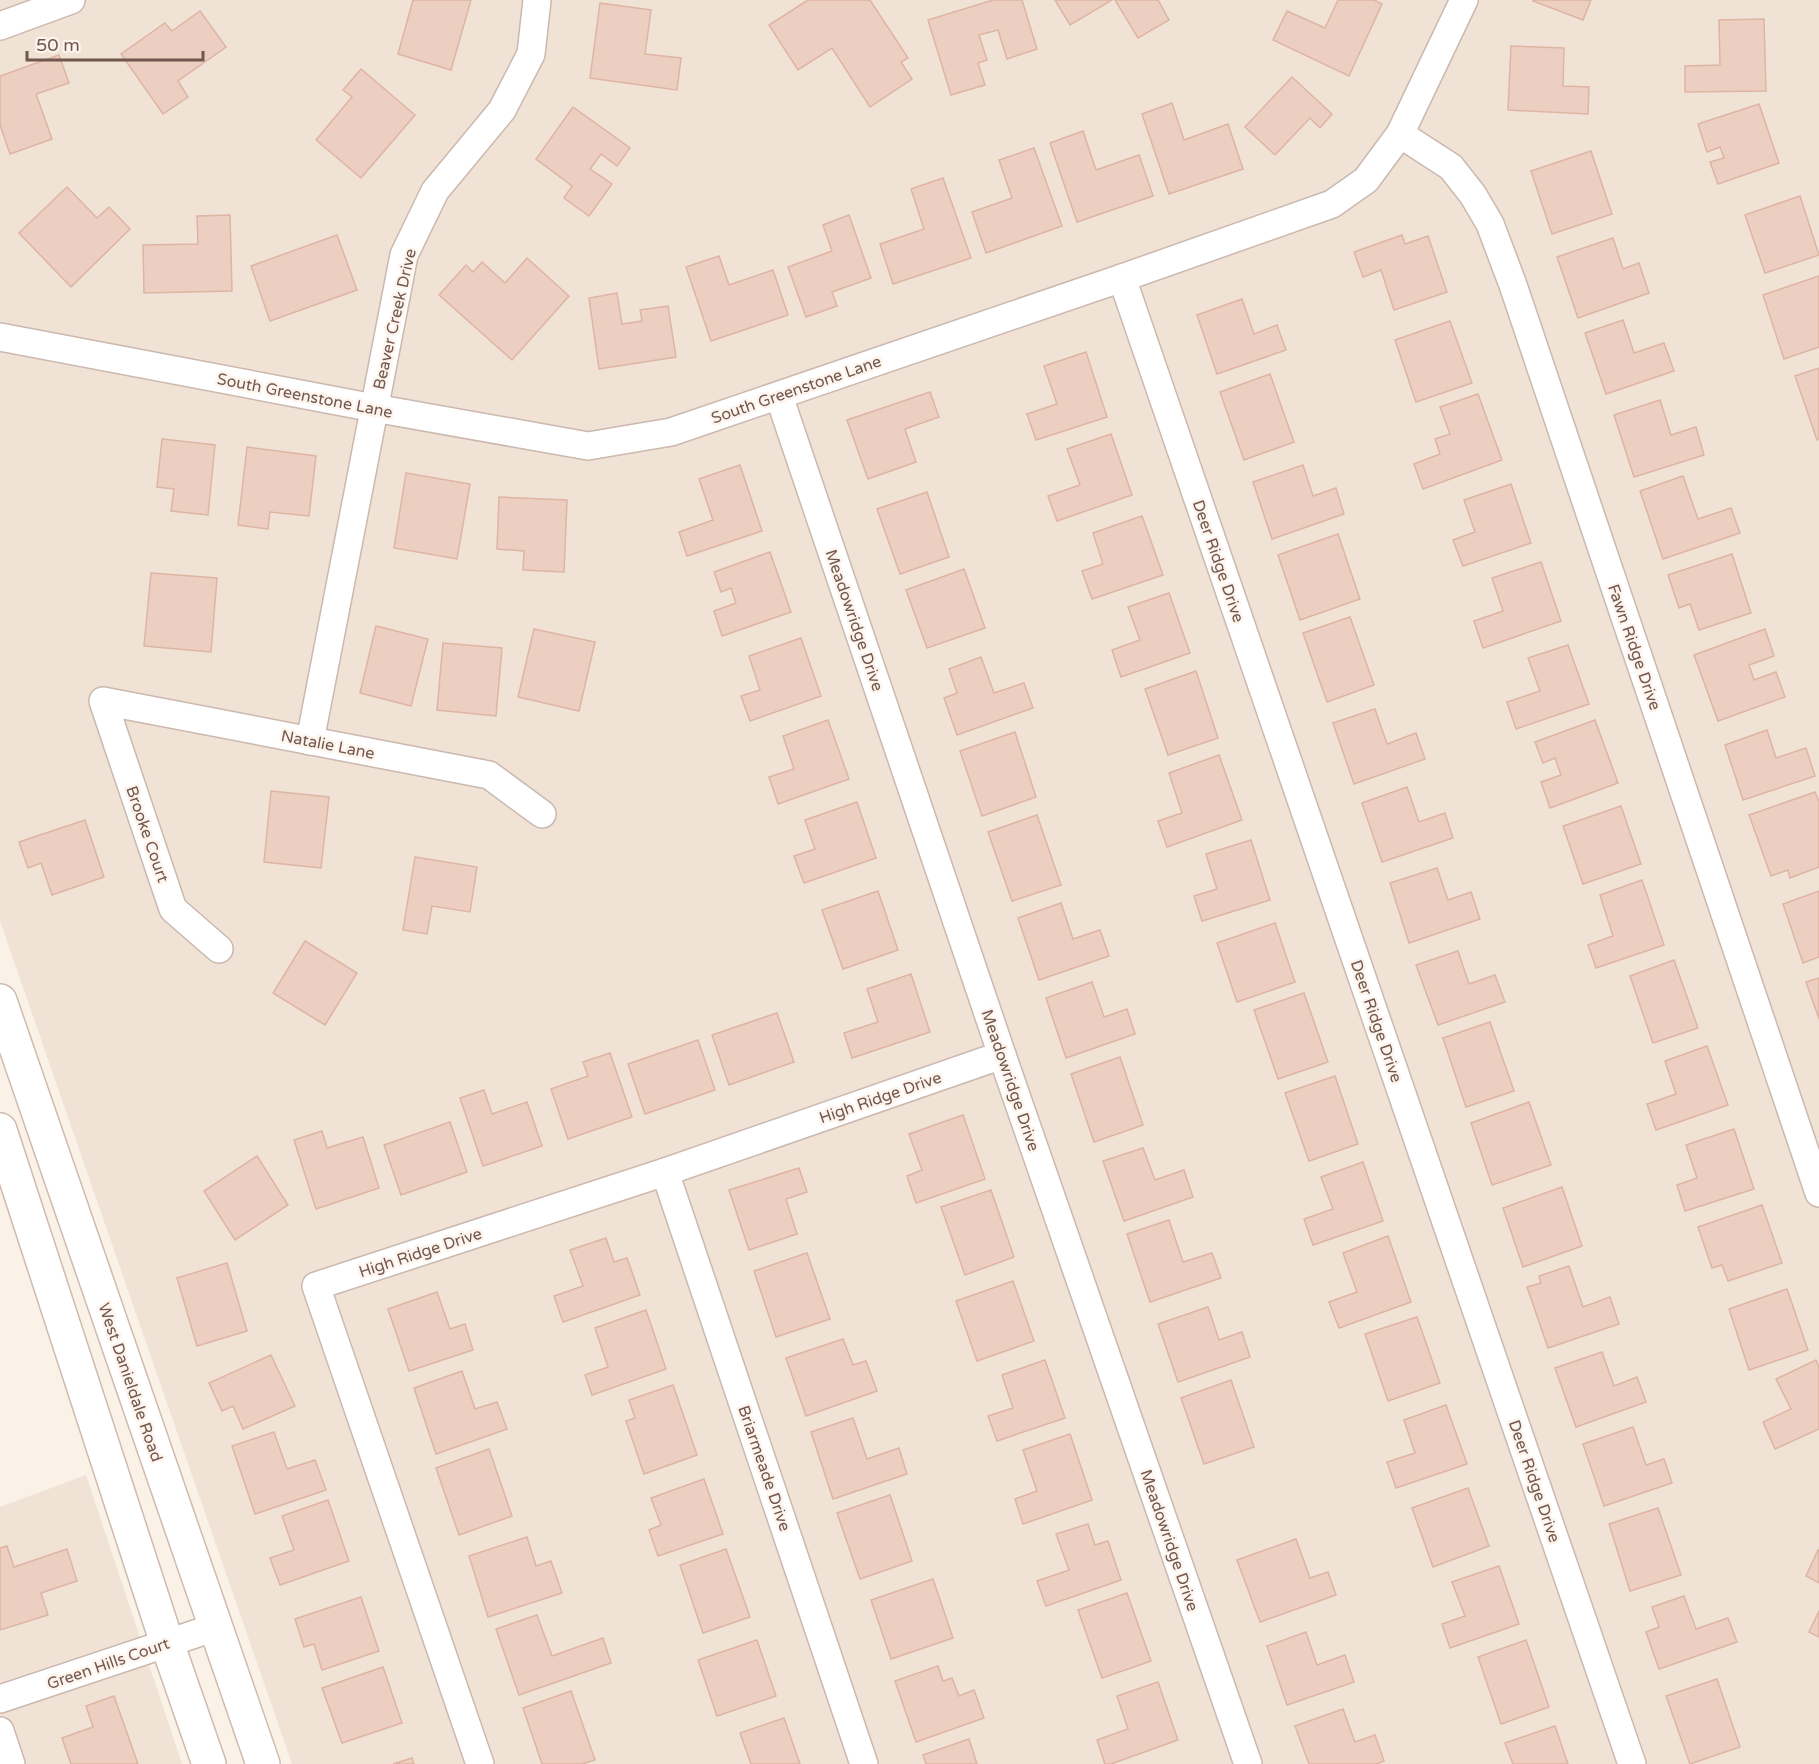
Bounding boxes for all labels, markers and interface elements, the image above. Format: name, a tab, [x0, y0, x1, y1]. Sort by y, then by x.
scale bar	[27, 24, 202, 62]
text: 50 m	[36, 34, 80, 56]
street label: Beaver Creek Drive	[369, 247, 421, 392]
street label: South Greenstone Lane	[709, 351, 884, 428]
street label: South Greenstone Lane	[215, 369, 394, 423]
street label: Deer Ridge Drive	[1188, 497, 1248, 625]
street label: Meadowridge Drive	[820, 547, 888, 694]
street label: Fawn Ridge Drive	[1603, 582, 1665, 713]
street label: Natalie Lane	[279, 726, 376, 764]
street label: Brooke Court	[121, 783, 173, 885]
street label: Deer Ridge Drive	[1346, 957, 1406, 1085]
street label: Meadowridge Drive	[976, 1007, 1044, 1154]
street label: High Ridge Drive	[817, 1068, 944, 1128]
street label: High Ridge Drive	[356, 1224, 484, 1282]
street label: West Danieldale Road	[93, 1300, 167, 1464]
street label: Briarmeade Drive	[733, 1403, 795, 1534]
street label: Deer Ridge Drive	[1504, 1417, 1564, 1545]
street label: Meadowridge Drive	[1135, 1467, 1203, 1614]
street label: Green Hills Court	[44, 1634, 172, 1694]

